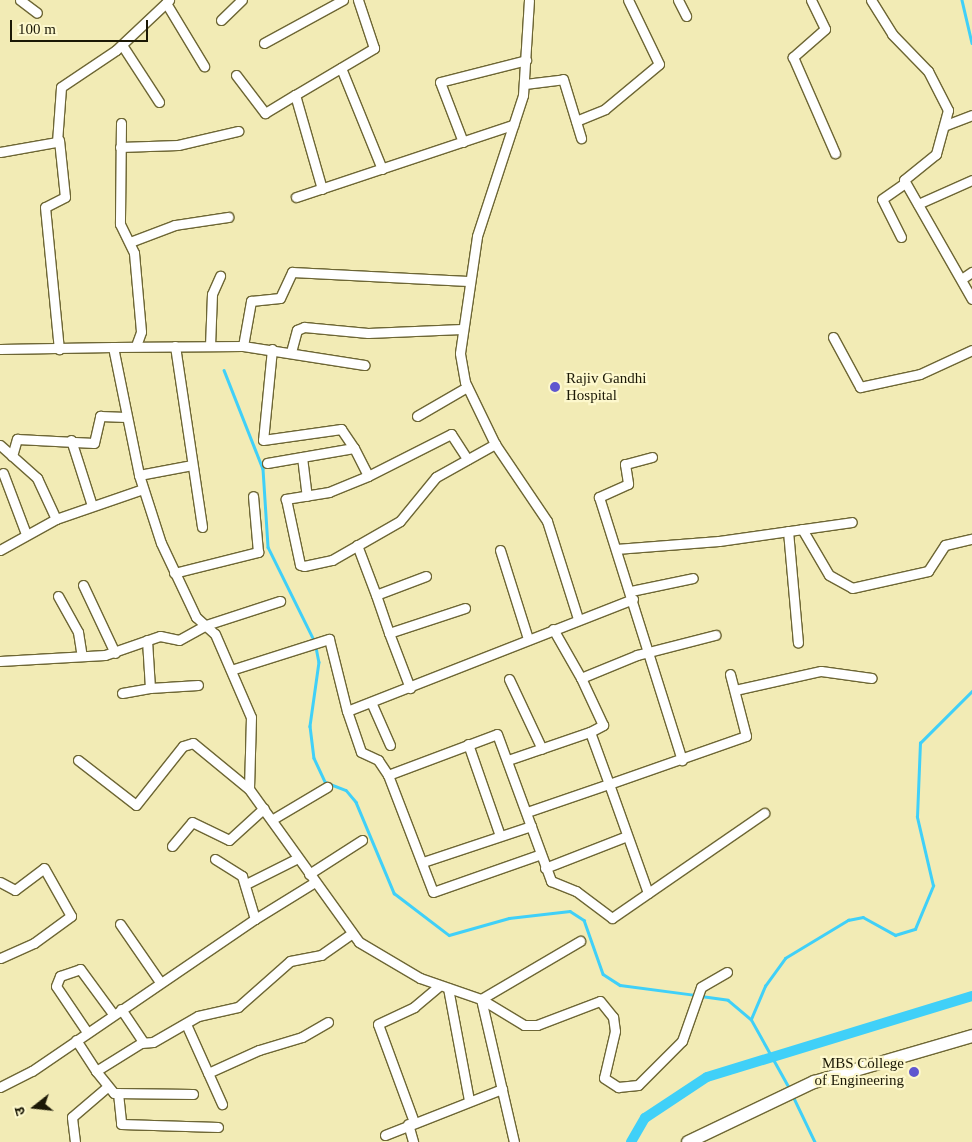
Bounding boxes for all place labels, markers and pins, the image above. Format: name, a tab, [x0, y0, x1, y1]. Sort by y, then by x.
place label: Rajiv Gandhi Hospital	[566, 369, 646, 404]
marker: Rajiv Gandhi Hospital	[548, 380, 562, 394]
place label: MBS College of Engineering	[814, 1054, 904, 1089]
marker: MBS College of Engineering	[908, 1066, 920, 1078]

